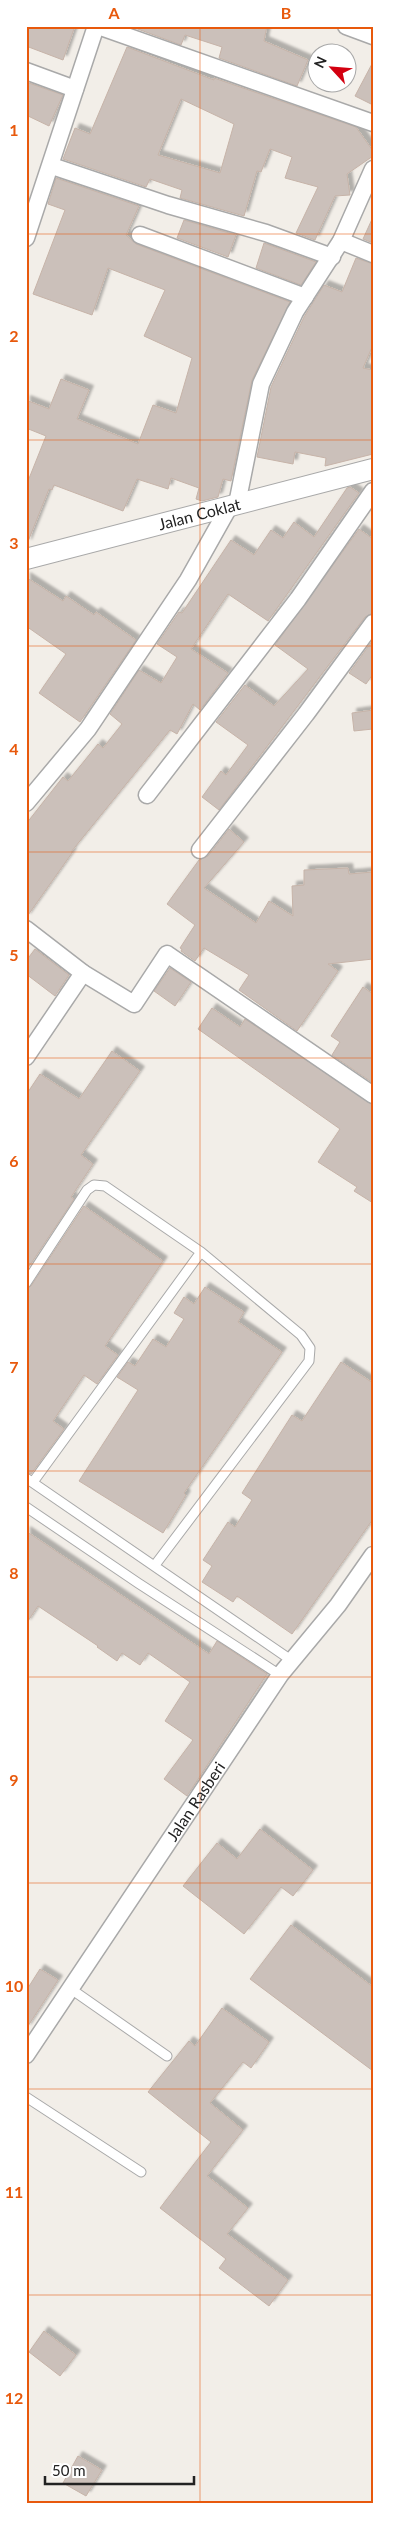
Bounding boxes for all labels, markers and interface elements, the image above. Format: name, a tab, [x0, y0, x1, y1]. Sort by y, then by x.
text: A	[107, 3, 120, 22]
text: B	[281, 3, 291, 22]
north arrow	[306, 42, 356, 92]
text: N	[310, 54, 330, 71]
text: 1	[9, 120, 19, 139]
text: 2	[9, 326, 19, 345]
street label: Jalan Coklat	[156, 494, 243, 533]
text: 3	[9, 533, 19, 552]
text: 4	[9, 739, 19, 758]
text: 5	[9, 945, 19, 964]
text: 6	[9, 1151, 19, 1170]
text: 7	[9, 1357, 19, 1376]
text: 8	[9, 1563, 19, 1582]
street label: Jalan Rasberi	[162, 1758, 228, 1844]
text: 9	[9, 1770, 19, 1789]
text: 10	[5, 1976, 23, 1995]
text: 11	[5, 2182, 23, 2201]
text: 12	[5, 2388, 23, 2407]
scale bar	[45, 2454, 194, 2486]
text: 50 m	[52, 2461, 86, 2479]

